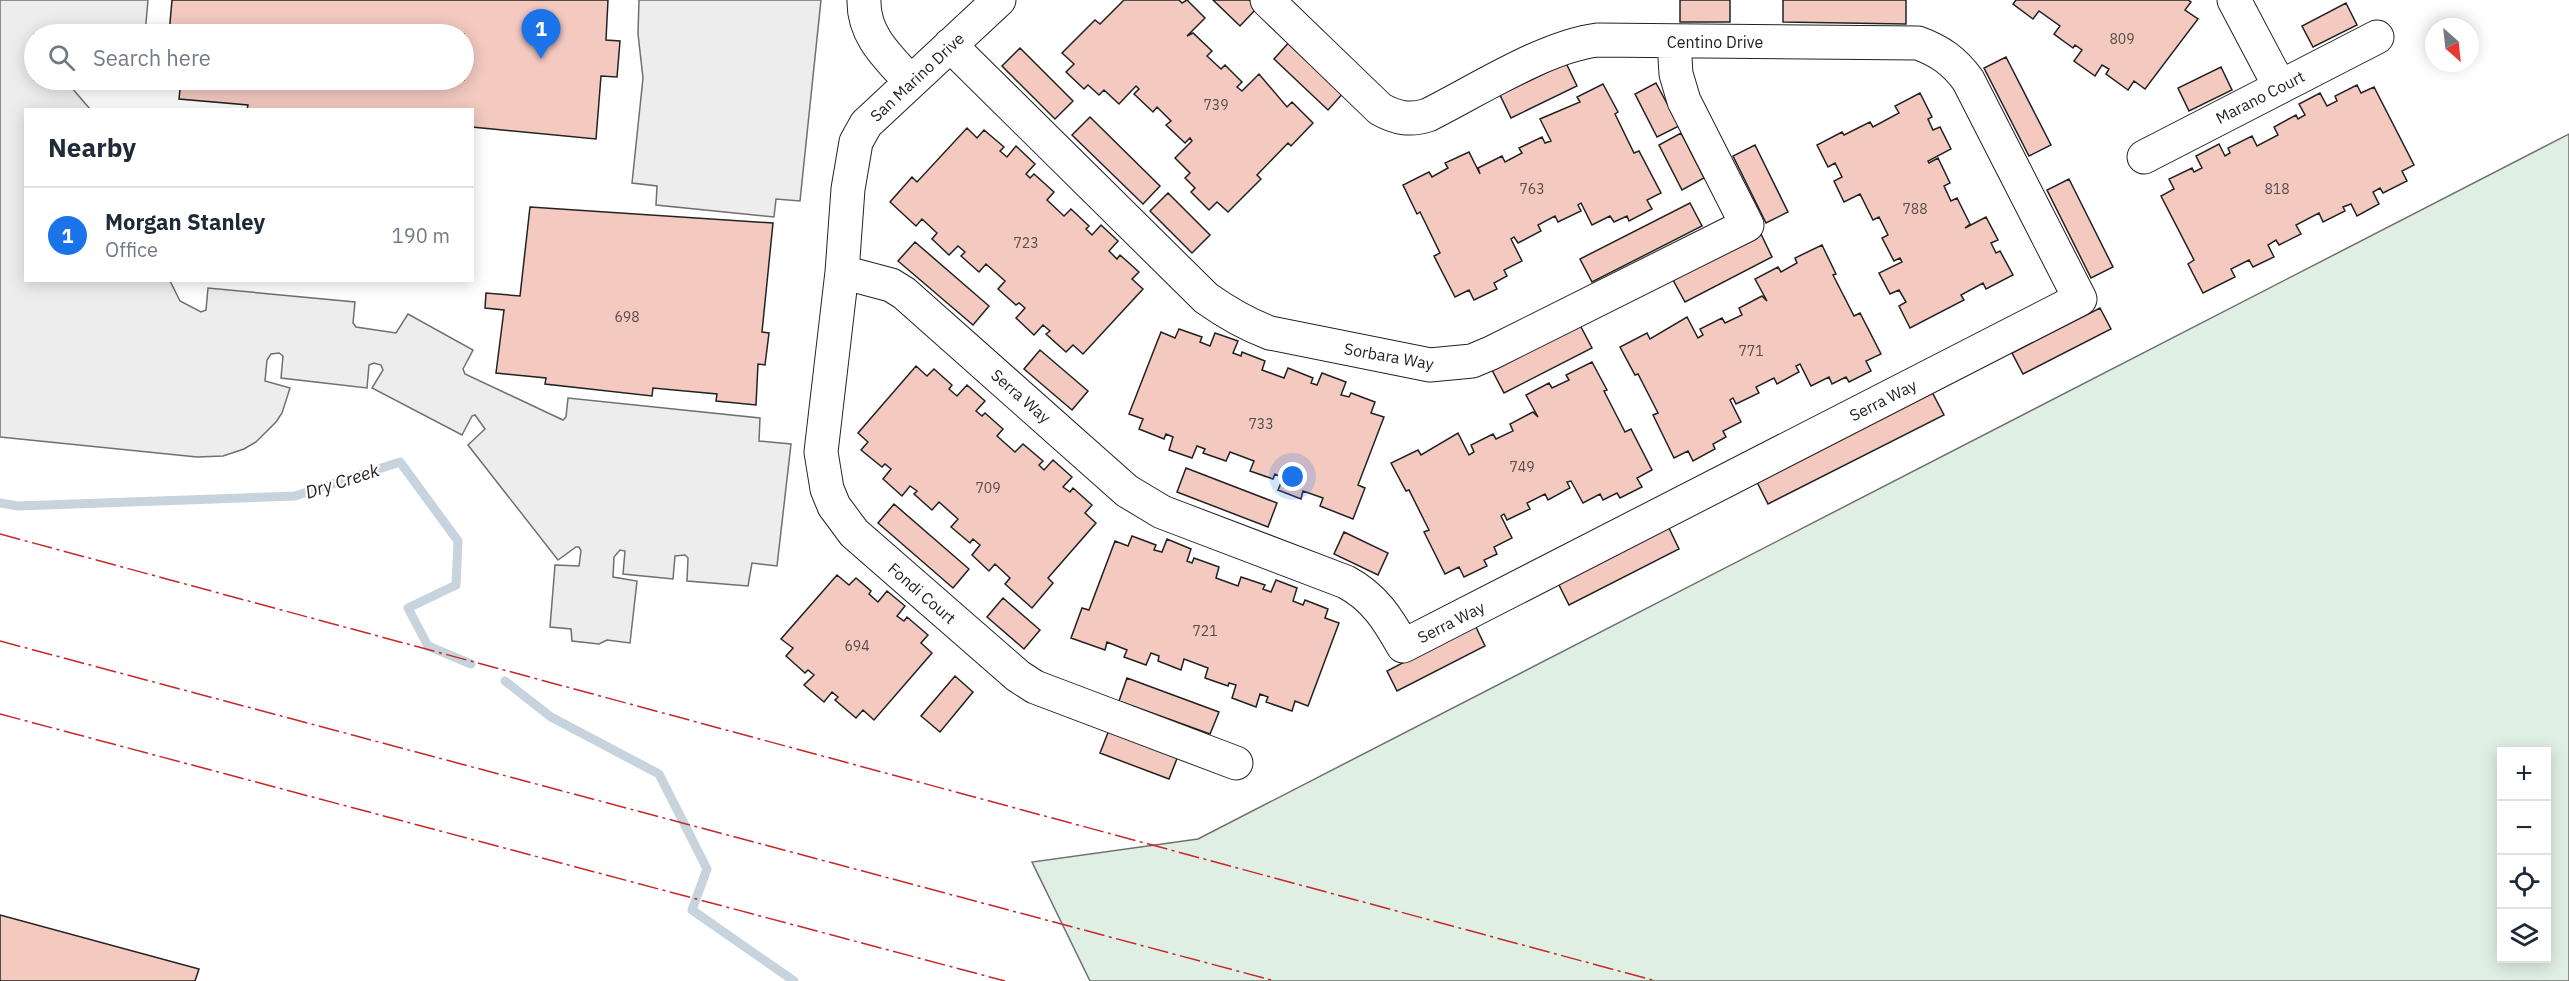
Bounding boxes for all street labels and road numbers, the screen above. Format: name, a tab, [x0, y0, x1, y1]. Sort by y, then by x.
street label: San Marino Drive	[866, 28, 968, 126]
street label: Centino Drive	[1667, 32, 1763, 52]
street label: Marano Court	[2212, 66, 2308, 128]
street label: Sorbara Way	[1343, 338, 1435, 374]
street label: Serra Way	[987, 365, 1055, 427]
street label: Serra Way	[1846, 375, 1920, 425]
street label: Fondi Court	[884, 558, 960, 628]
street label: Serra Way	[1414, 597, 1488, 647]

